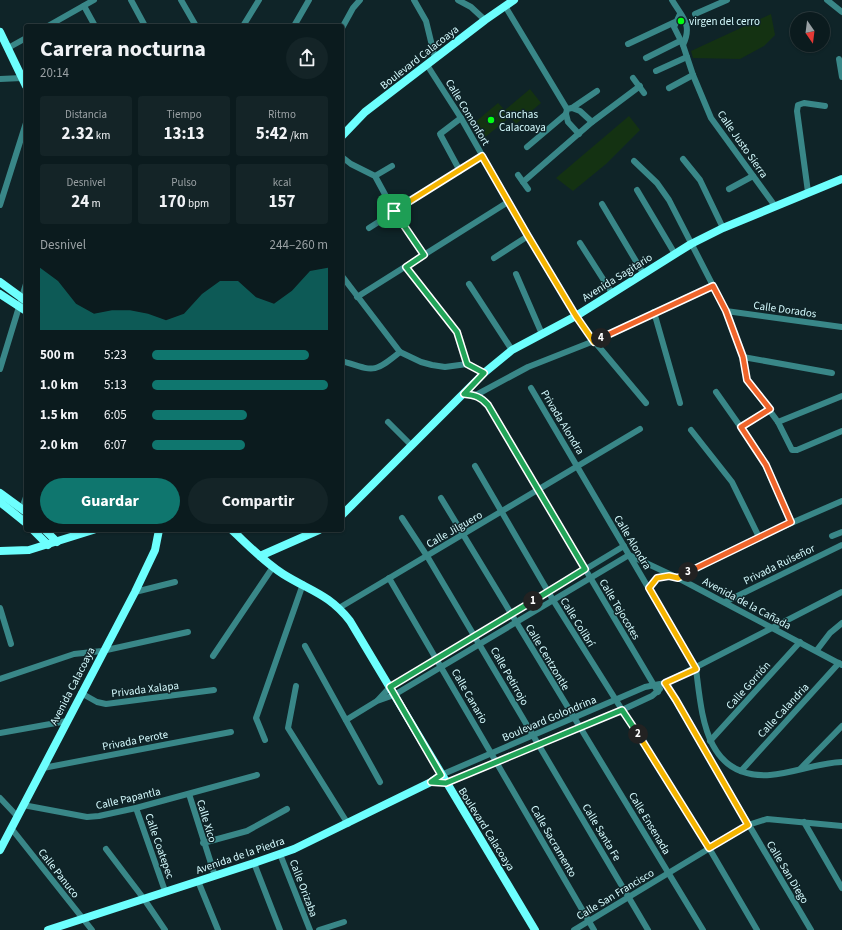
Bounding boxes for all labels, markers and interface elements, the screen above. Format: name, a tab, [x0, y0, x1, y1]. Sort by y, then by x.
north arrow	[790, 12, 830, 52]
map controls	[790, 12, 830, 52]
place label: virgen del cerro	[689, 14, 760, 29]
marker: virgen del cerro	[676, 16, 686, 26]
street label: Boulevard Calacoaya	[377, 22, 462, 93]
text: Carrera nocturna	[40, 33, 206, 65]
button: share	[286, 37, 328, 79]
text: 20:14	[40, 64, 69, 82]
street label: Calle Comonfort	[442, 76, 493, 149]
text: Distancia	[65, 107, 107, 122]
text: Tiempo	[166, 107, 202, 122]
text: Ritmo	[268, 107, 296, 122]
place label: Canchas Calacoaya	[499, 107, 546, 135]
street label: Calle Justo Sierra	[714, 107, 772, 181]
marker: Canchas Calacoaya	[486, 115, 496, 125]
text: 2.32	[62, 122, 94, 146]
text: 13:13	[163, 122, 205, 146]
text: 5:42	[256, 122, 288, 146]
text: km	[94, 128, 110, 143]
text: /km	[288, 128, 308, 143]
text: Desnivel	[67, 175, 105, 190]
text: Pulso	[171, 175, 197, 190]
text: kcal	[273, 175, 291, 190]
text: 24	[71, 190, 89, 214]
text: 170	[159, 190, 186, 214]
text: 157	[269, 190, 295, 214]
pin	[377, 194, 411, 228]
text: m	[89, 196, 101, 211]
text: bpm	[186, 196, 209, 211]
icon: arrive	[383, 200, 405, 222]
text: Desnivel	[40, 236, 86, 254]
text: 244–260 m	[270, 236, 328, 254]
street label: Avenida Sagitario	[579, 250, 655, 305]
street label: Calle Dorados	[752, 298, 818, 321]
pin: 4	[591, 328, 611, 348]
text: 4	[598, 330, 604, 345]
text: 500 m	[40, 346, 74, 364]
text: 5:23	[104, 346, 127, 364]
text: 1.0 km	[40, 376, 79, 394]
text: 5:13	[104, 376, 127, 394]
street label: Privada Alondra	[537, 387, 588, 457]
text: 1.5 km	[40, 406, 79, 424]
text: 6:05	[104, 406, 127, 424]
text: 2.0 km	[40, 436, 79, 454]
text: 6:07	[104, 436, 127, 454]
button: Guardar	[40, 478, 180, 524]
button: Compartir	[188, 478, 328, 524]
street label: Calle Jilguero	[423, 507, 485, 552]
street label: Calle Alondra	[610, 512, 655, 572]
street label: Privada Ruiseñor	[741, 541, 818, 588]
pin: 3	[678, 562, 698, 582]
text: 3	[685, 564, 691, 579]
street label: Avenida de la Cañada	[700, 574, 794, 633]
street label: Calle Tejocotes	[595, 576, 644, 643]
pin: 1	[523, 591, 543, 611]
text: 1	[530, 593, 536, 608]
street label: Calle Colibrí	[557, 595, 599, 650]
street label: Calle Centzontle	[522, 621, 574, 694]
street label: Calle Petirrojo	[487, 644, 532, 708]
street label: Avenida Calacoaya	[46, 645, 99, 728]
street label: Calle Gorrión	[723, 658, 774, 713]
street label: Calle Canario	[448, 666, 491, 726]
street label: Privada Xalapa	[110, 678, 180, 701]
street label: Calle Calandria	[754, 680, 813, 741]
street label: Boulevard Golondrina	[500, 692, 599, 745]
pin: 2	[628, 724, 648, 744]
text: 2	[635, 726, 641, 741]
street label: Privada Perote	[101, 727, 170, 754]
street label: Calle Papantla	[94, 784, 162, 813]
street label: Boulevard Calacoaya	[455, 785, 518, 874]
street label: Calle Ensenada	[625, 789, 674, 857]
street label: Calle Xico	[193, 798, 220, 845]
street label: Calle Santa Fe	[579, 801, 625, 864]
street label: Calle Sacramento	[527, 803, 580, 880]
street label: Calle Coatepec	[141, 811, 178, 881]
street label: Avenida de la Piedra	[194, 833, 287, 878]
street label: Calle San Diego	[763, 838, 812, 907]
street label: Calle Panuco	[34, 845, 83, 901]
street label: Calle Orizaba	[286, 857, 321, 919]
street label: Calle San Francisco	[574, 865, 657, 924]

